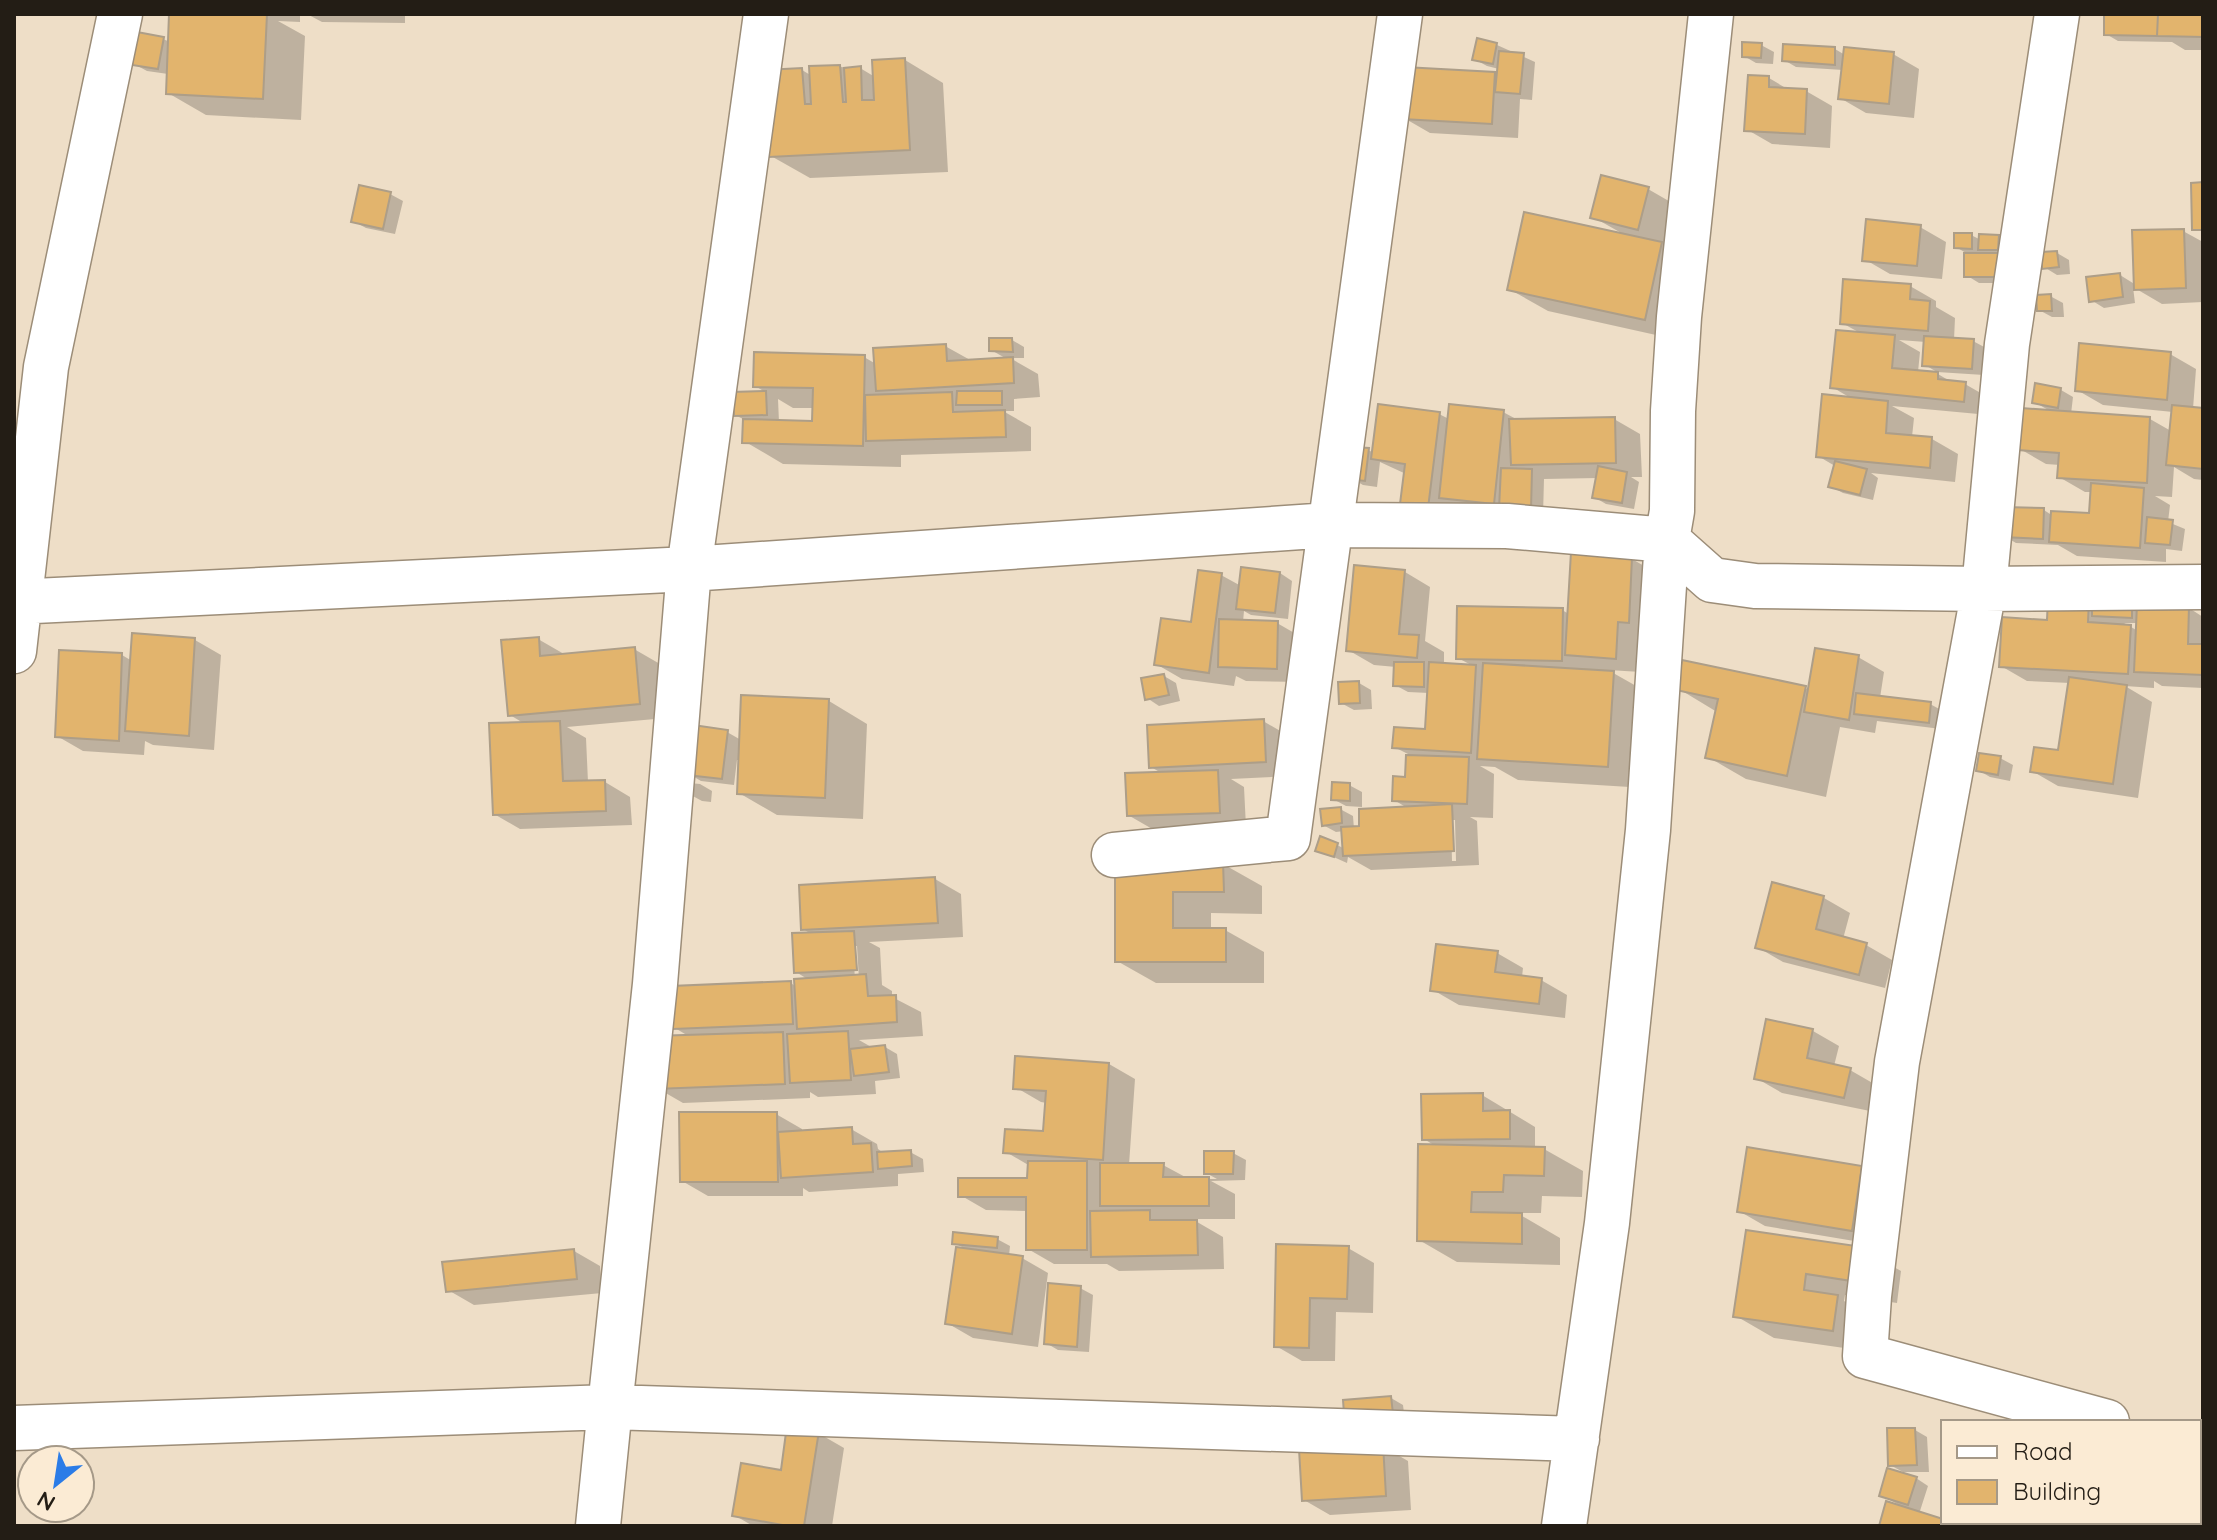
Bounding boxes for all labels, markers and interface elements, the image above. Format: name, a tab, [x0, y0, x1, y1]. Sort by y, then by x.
legend	[1941, 1420, 2201, 1524]
text: Road	[2013, 1436, 2073, 1466]
north arrow	[16, 1444, 96, 1524]
text: Building	[2013, 1476, 2101, 1506]
text: N	[32, 1485, 60, 1517]

